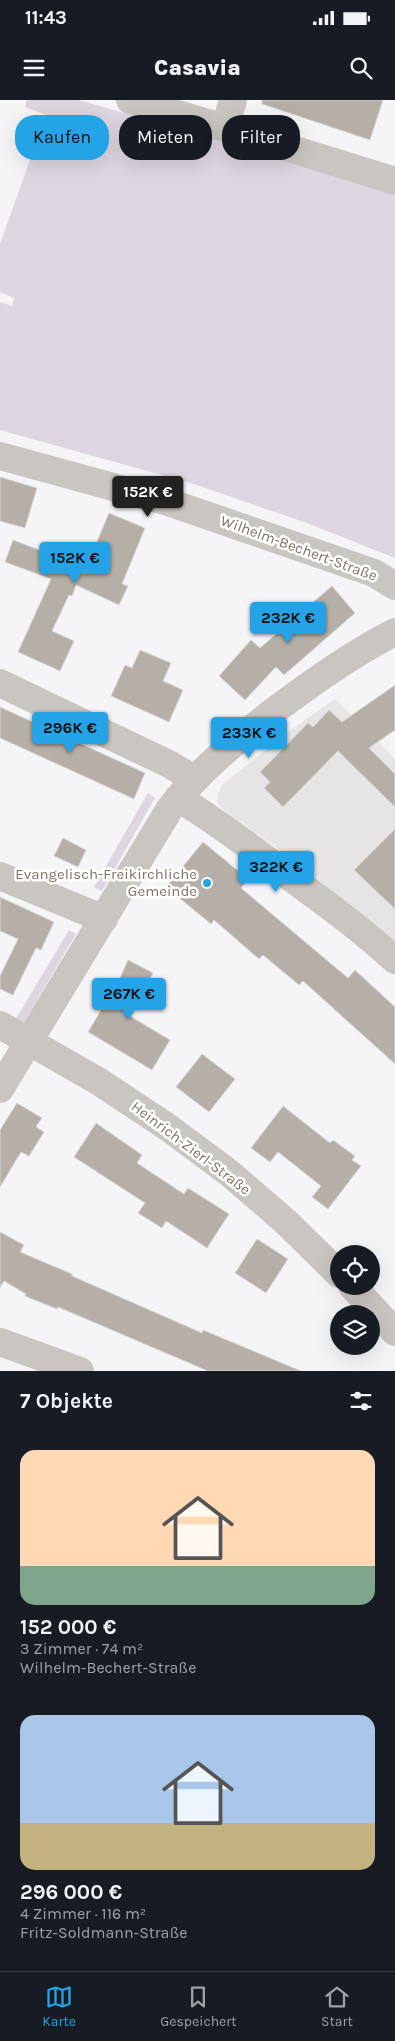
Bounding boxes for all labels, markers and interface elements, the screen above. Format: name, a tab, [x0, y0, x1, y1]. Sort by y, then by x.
text: 11:43	[25, 7, 67, 29]
icon: menu	[20, 54, 48, 82]
icon: search	[347, 54, 375, 82]
text: Casavia	[154, 55, 241, 81]
chip: Kaufen	[15, 115, 109, 160]
chip: Mieten	[119, 115, 212, 160]
chip: Filter	[222, 115, 300, 160]
pin: 152K €	[107, 476, 189, 518]
text: 152K €	[123, 482, 173, 501]
street label: Wilhelm-Bechert-Straße	[218, 511, 380, 585]
pin: 152K €	[34, 542, 116, 584]
text: 152K €	[50, 548, 100, 567]
pin: 232K €	[247, 602, 329, 644]
text: 232K €	[261, 608, 315, 627]
pin: 296K €	[29, 712, 111, 754]
pin: 233K €	[208, 716, 290, 759]
text: 296K €	[43, 718, 97, 737]
text: 233K €	[222, 723, 276, 742]
pin: 322K €	[235, 850, 317, 893]
text: 322K €	[249, 857, 303, 876]
place label: Evangelisch-Freikirchliche Gemeinde	[15, 865, 197, 900]
marker: Evangelisch-Freikirchliche Gemeinde	[201, 877, 213, 889]
pin: 267K €	[88, 978, 170, 1020]
text: 267K €	[103, 984, 155, 1003]
street label: Heinrich-Zierl-Straße	[128, 1097, 254, 1199]
map controls	[330, 1245, 380, 1355]
button: locate	[330, 1245, 380, 1295]
button: layers	[330, 1305, 380, 1355]
icon: filters	[347, 1387, 375, 1415]
text: 7 Objekte	[20, 1389, 113, 1413]
icon: home	[153, 1483, 243, 1573]
text: 152 000 €	[20, 1615, 116, 1639]
text: 3 Zimmer · 74 m²	[20, 1639, 144, 1658]
text: Wilhelm-Bechert-Straße	[20, 1658, 196, 1677]
icon: home	[153, 1748, 243, 1838]
text: 296 000 €	[20, 1880, 122, 1904]
text: 4 Zimmer · 116 m²	[20, 1904, 146, 1923]
text: Fritz-Soldmann-Straße	[20, 1923, 187, 1942]
tab: Karte	[42, 1983, 76, 2030]
tab: Gespeichert	[160, 1983, 237, 2030]
tab: Start	[321, 1983, 353, 2030]

